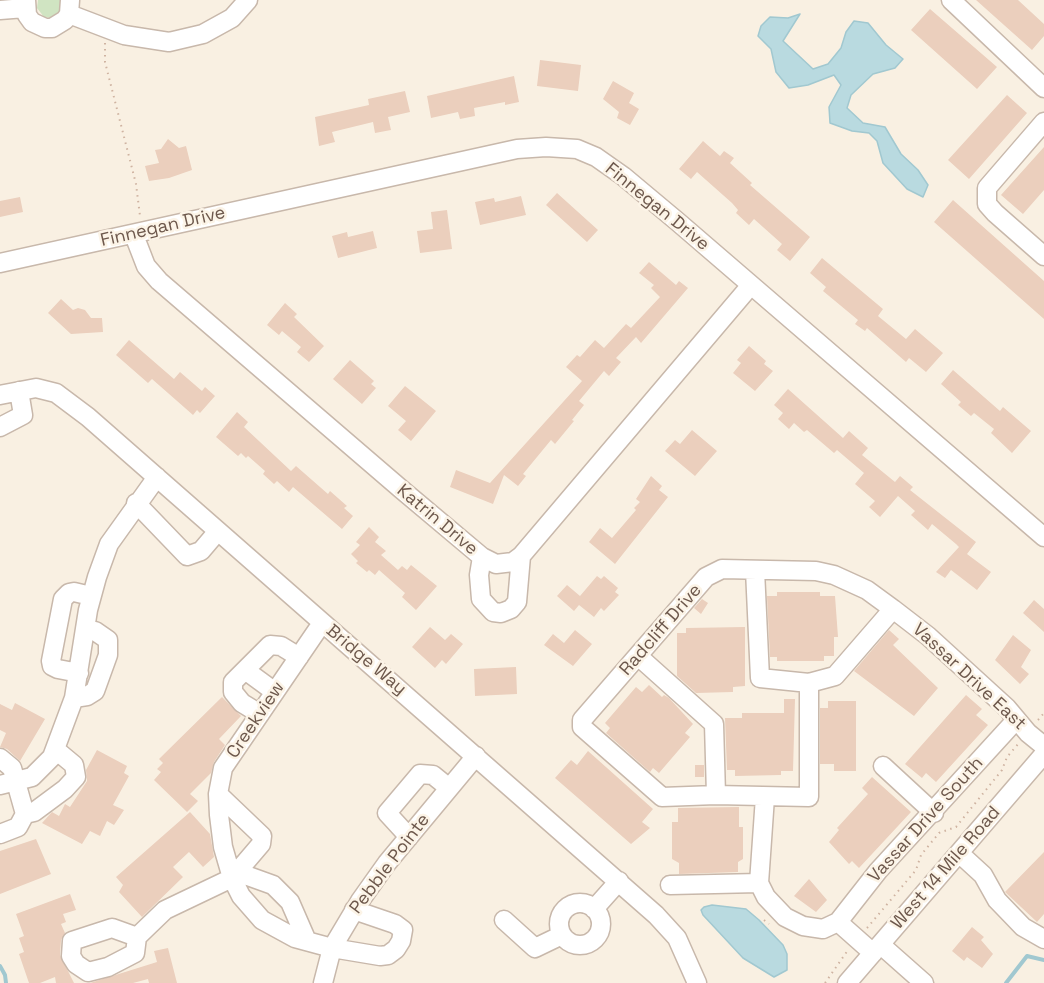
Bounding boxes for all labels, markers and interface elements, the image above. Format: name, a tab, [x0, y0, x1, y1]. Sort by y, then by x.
street label: Finnegan Drive	[601, 158, 713, 256]
street label: Finnegan Drive	[98, 202, 228, 252]
street label: Katrin Drive	[392, 480, 482, 560]
street label: Radcliff Drive	[615, 580, 707, 680]
street label: Vassar Drive East	[908, 619, 1030, 735]
street label: Bridge Way	[321, 620, 411, 700]
street label: Creekview	[222, 677, 290, 763]
street label: Vassar Drive South	[864, 753, 988, 887]
street label: West 14 Mile Road	[887, 802, 1005, 934]
street label: Pebble Pointe	[345, 810, 435, 918]

